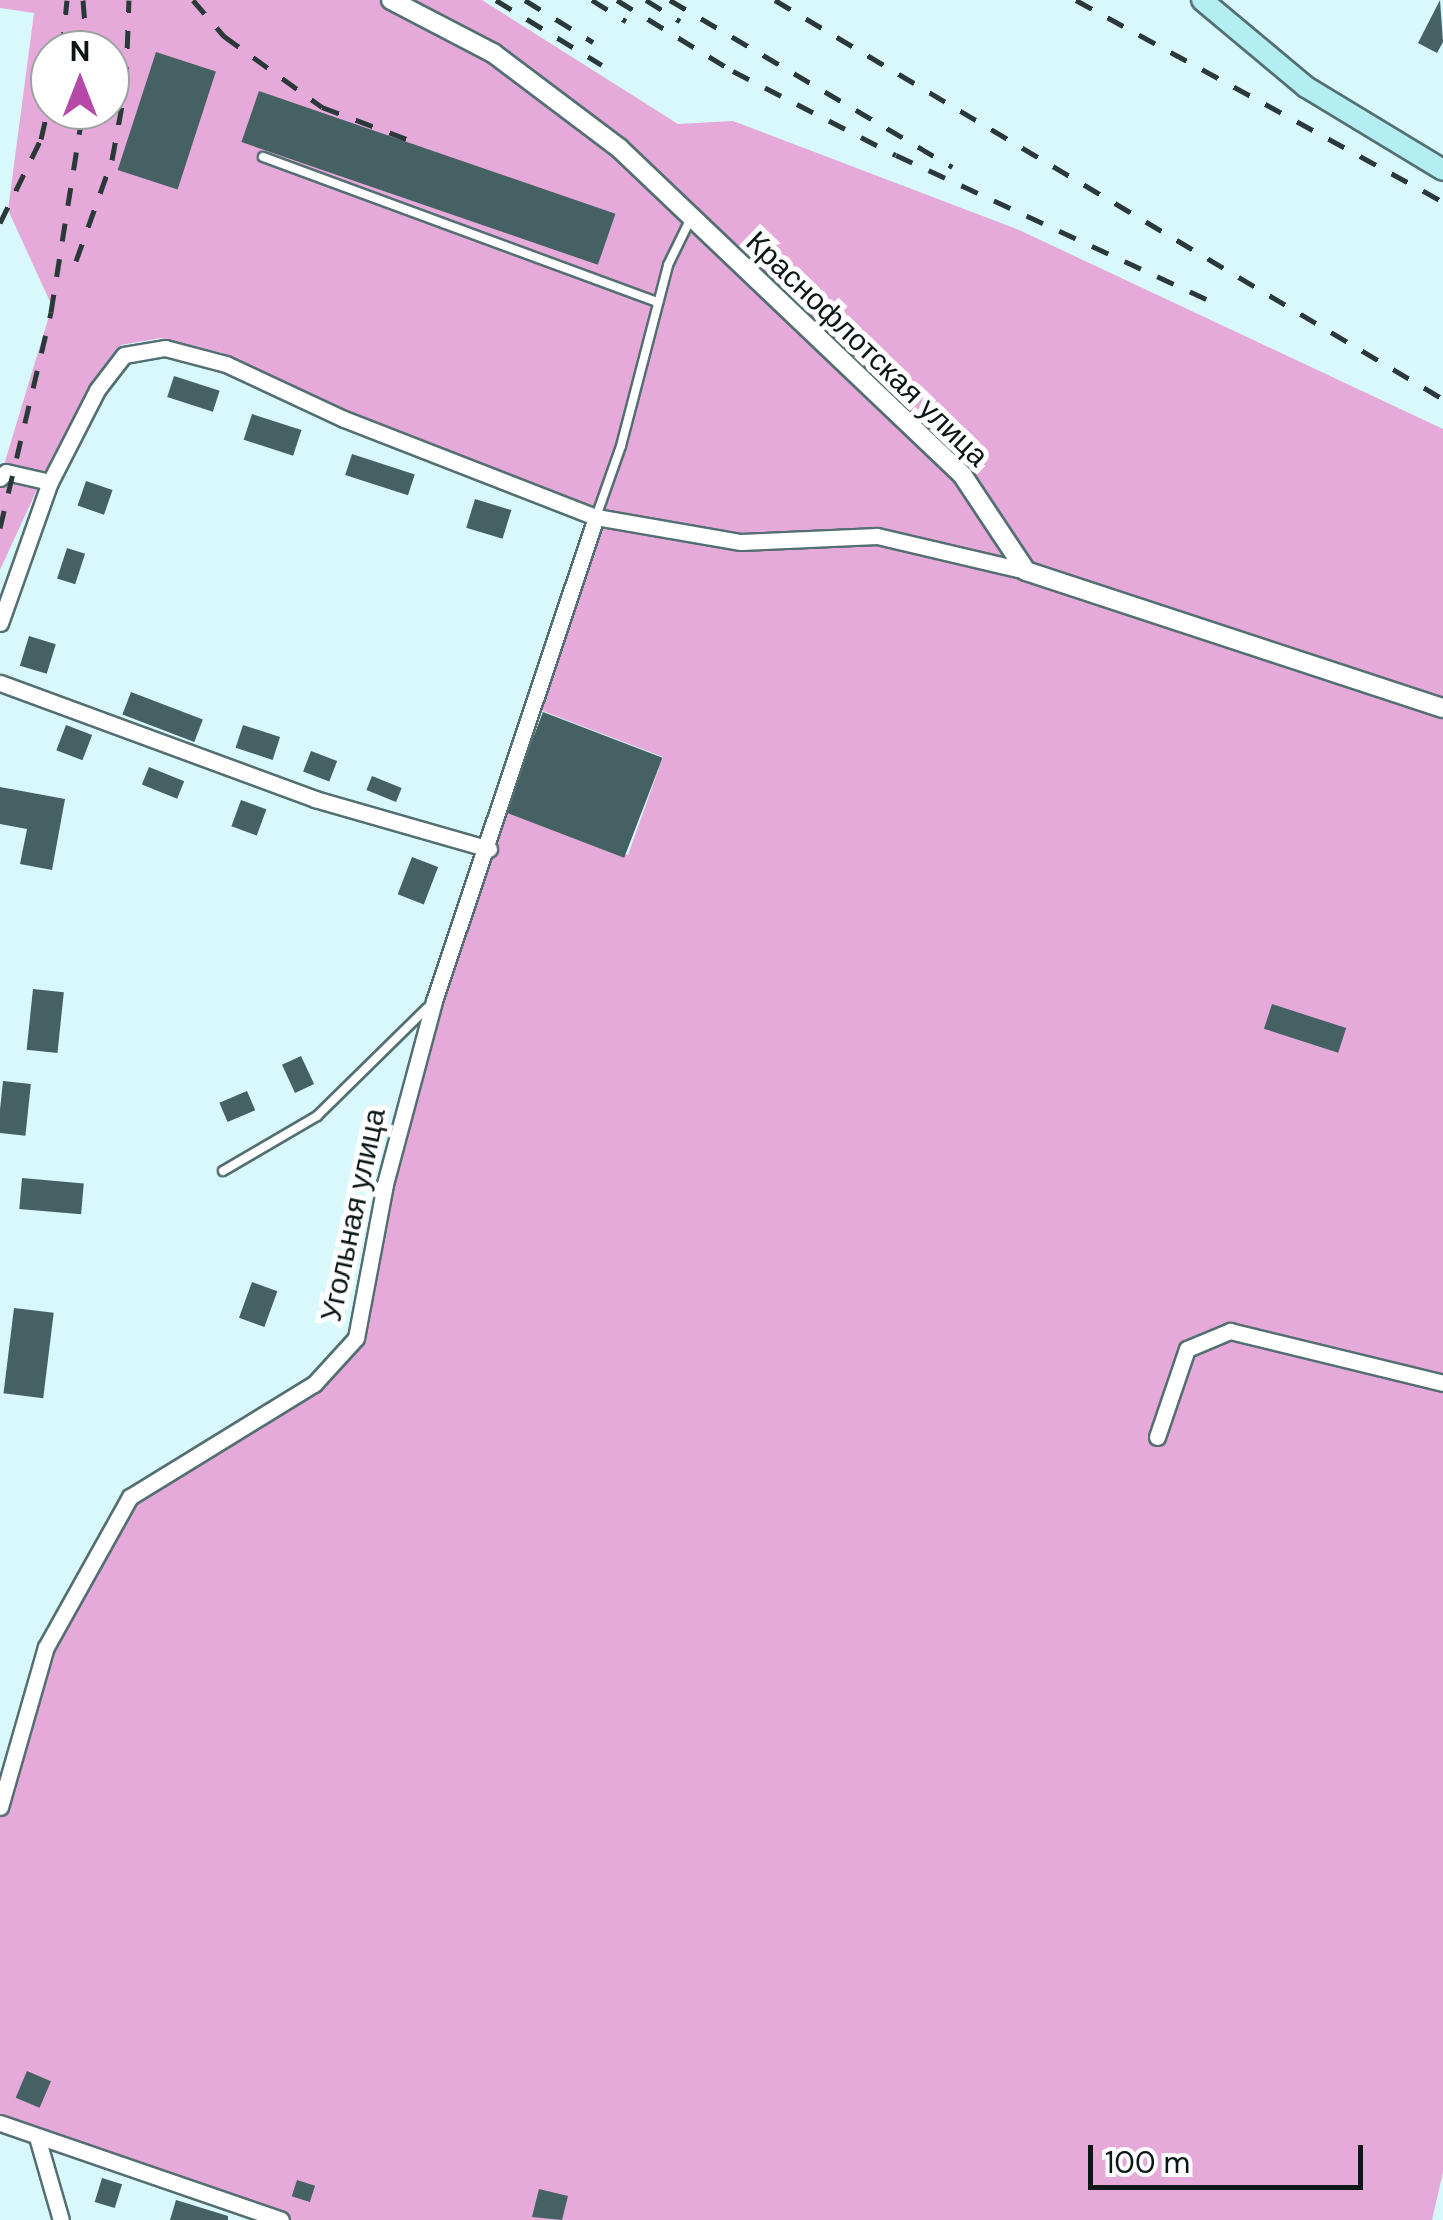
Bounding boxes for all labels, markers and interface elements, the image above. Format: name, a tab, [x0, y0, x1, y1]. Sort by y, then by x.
north arrow	[30, 30, 130, 130]
text: N	[70, 33, 90, 70]
street label: Краснофлотская улица	[738, 224, 996, 474]
street label: Угольная улица	[313, 1105, 393, 1325]
scale bar	[1093, 2125, 1368, 2187]
text: 100 m	[1105, 2143, 1190, 2182]

